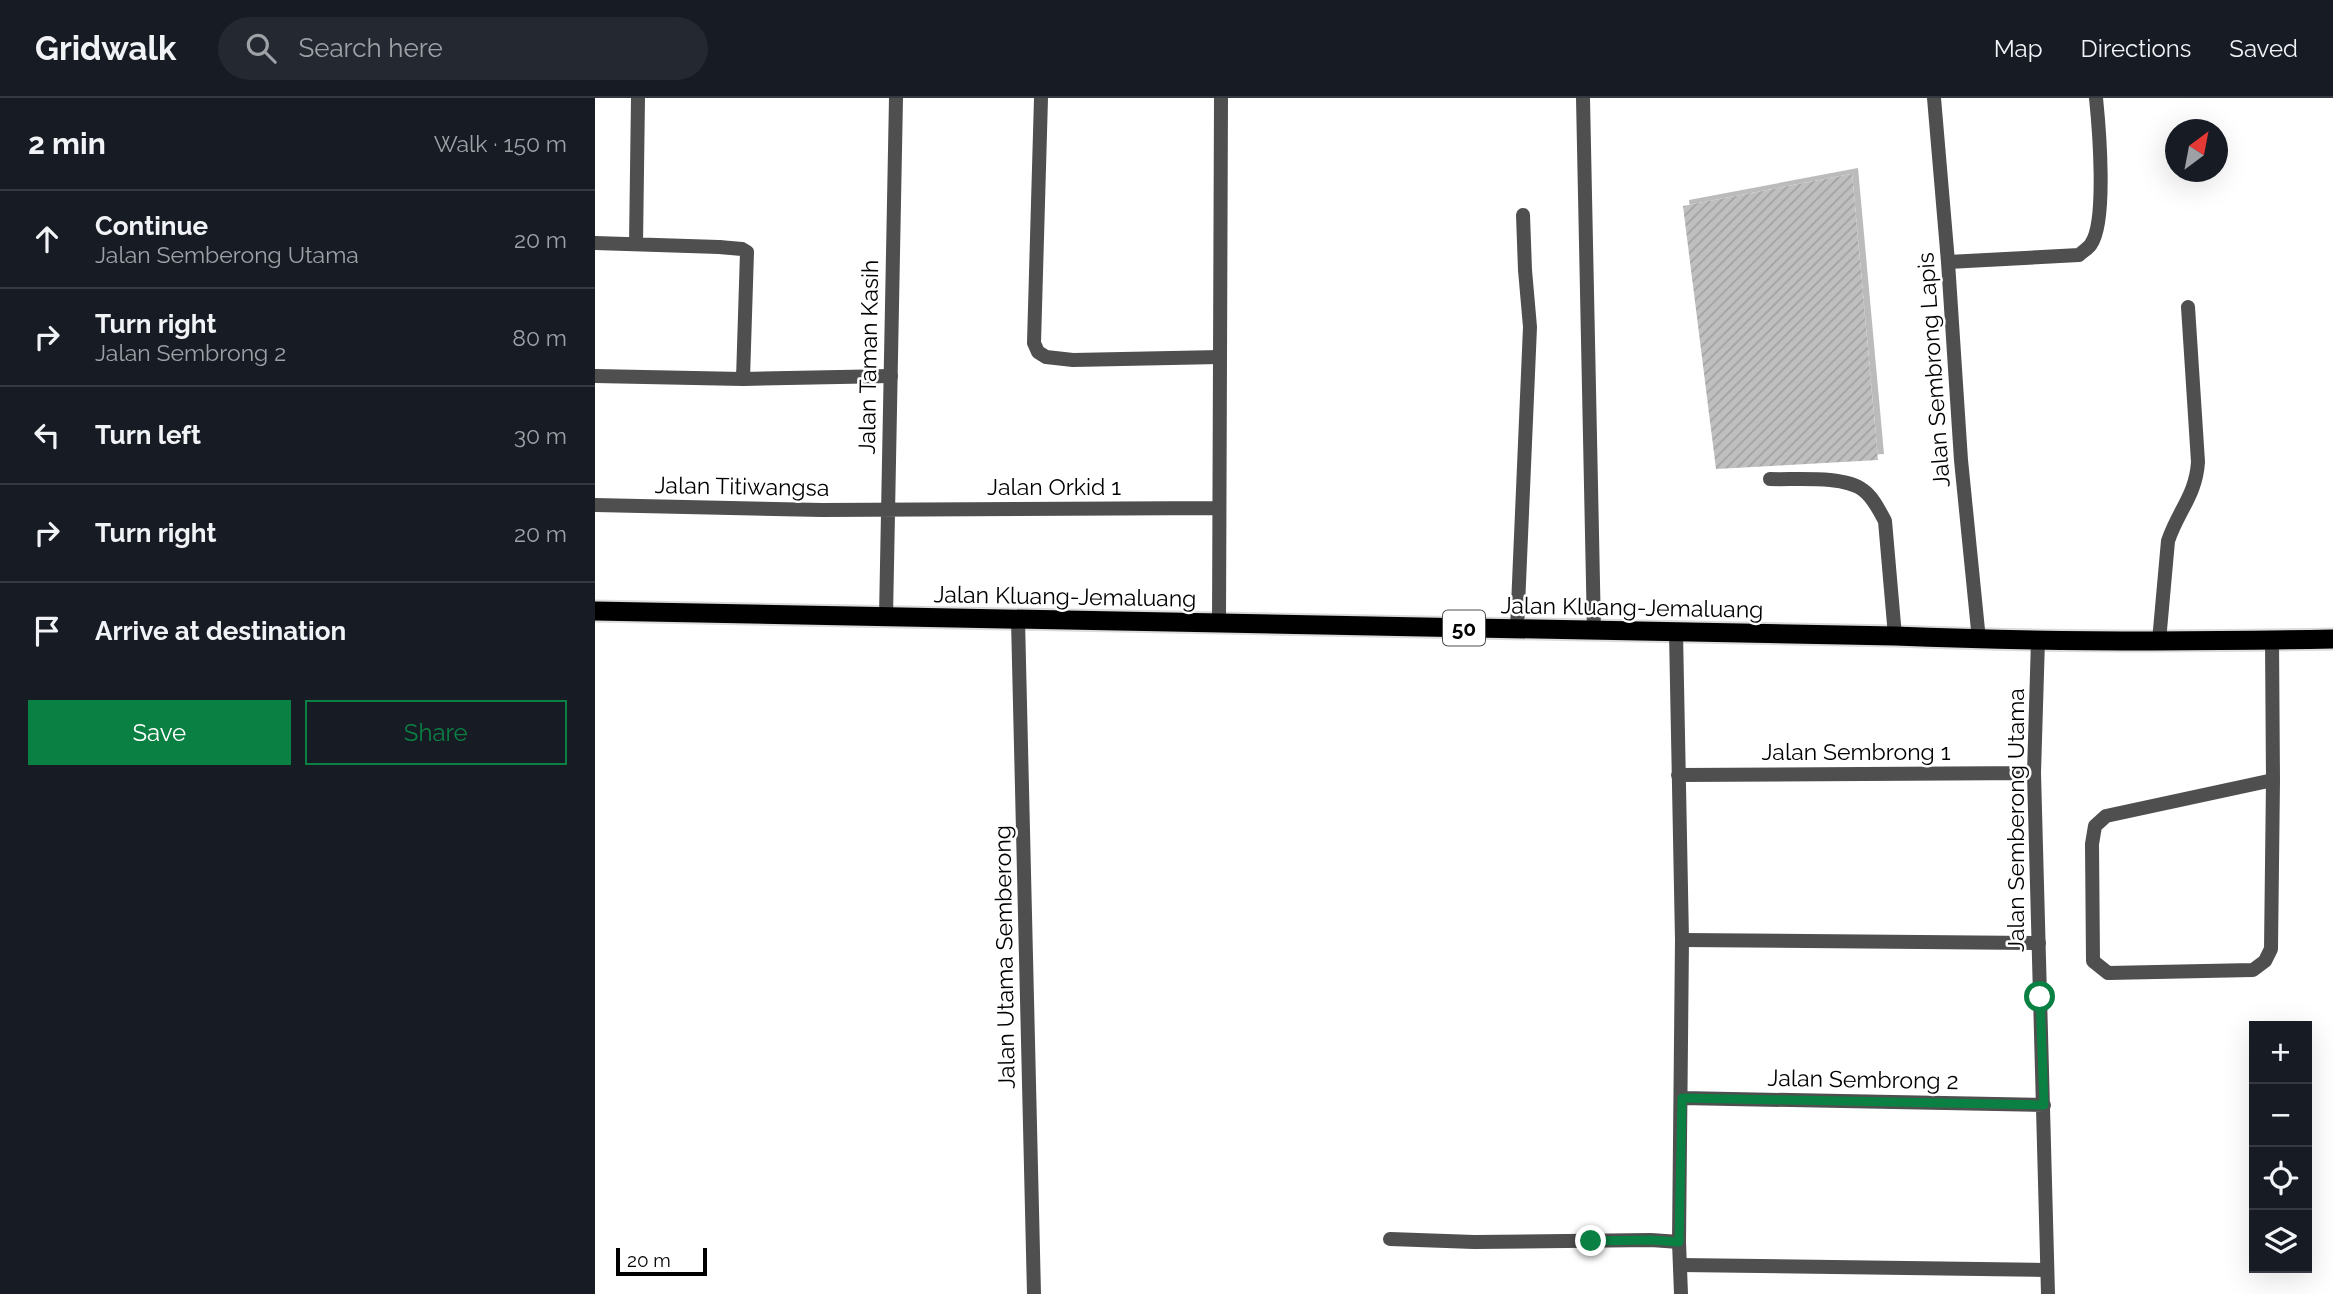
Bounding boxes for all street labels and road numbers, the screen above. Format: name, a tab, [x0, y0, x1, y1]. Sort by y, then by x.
street label: Jalan Sembrong Lapis	[1911, 252, 1955, 488]
street label: Jalan Taman Kasih	[853, 259, 883, 455]
street label: Jalan Titiwangsa	[654, 471, 830, 501]
street label: Jalan Orkid 1	[987, 473, 1121, 500]
street label: Jalan Kluang-Jemaluang	[933, 580, 1197, 612]
street label: Jalan Kluang-Jemaluang	[1500, 591, 1764, 623]
road number: 50	[1443, 610, 1485, 646]
street label: Jalan Semberong Utama	[2002, 688, 2029, 952]
street label: Jalan Sembrong 1	[1762, 738, 1951, 765]
street label: Jalan Utama Semberong	[988, 825, 1020, 1089]
street label: Jalan Sembrong 2	[1767, 1064, 1959, 1094]

